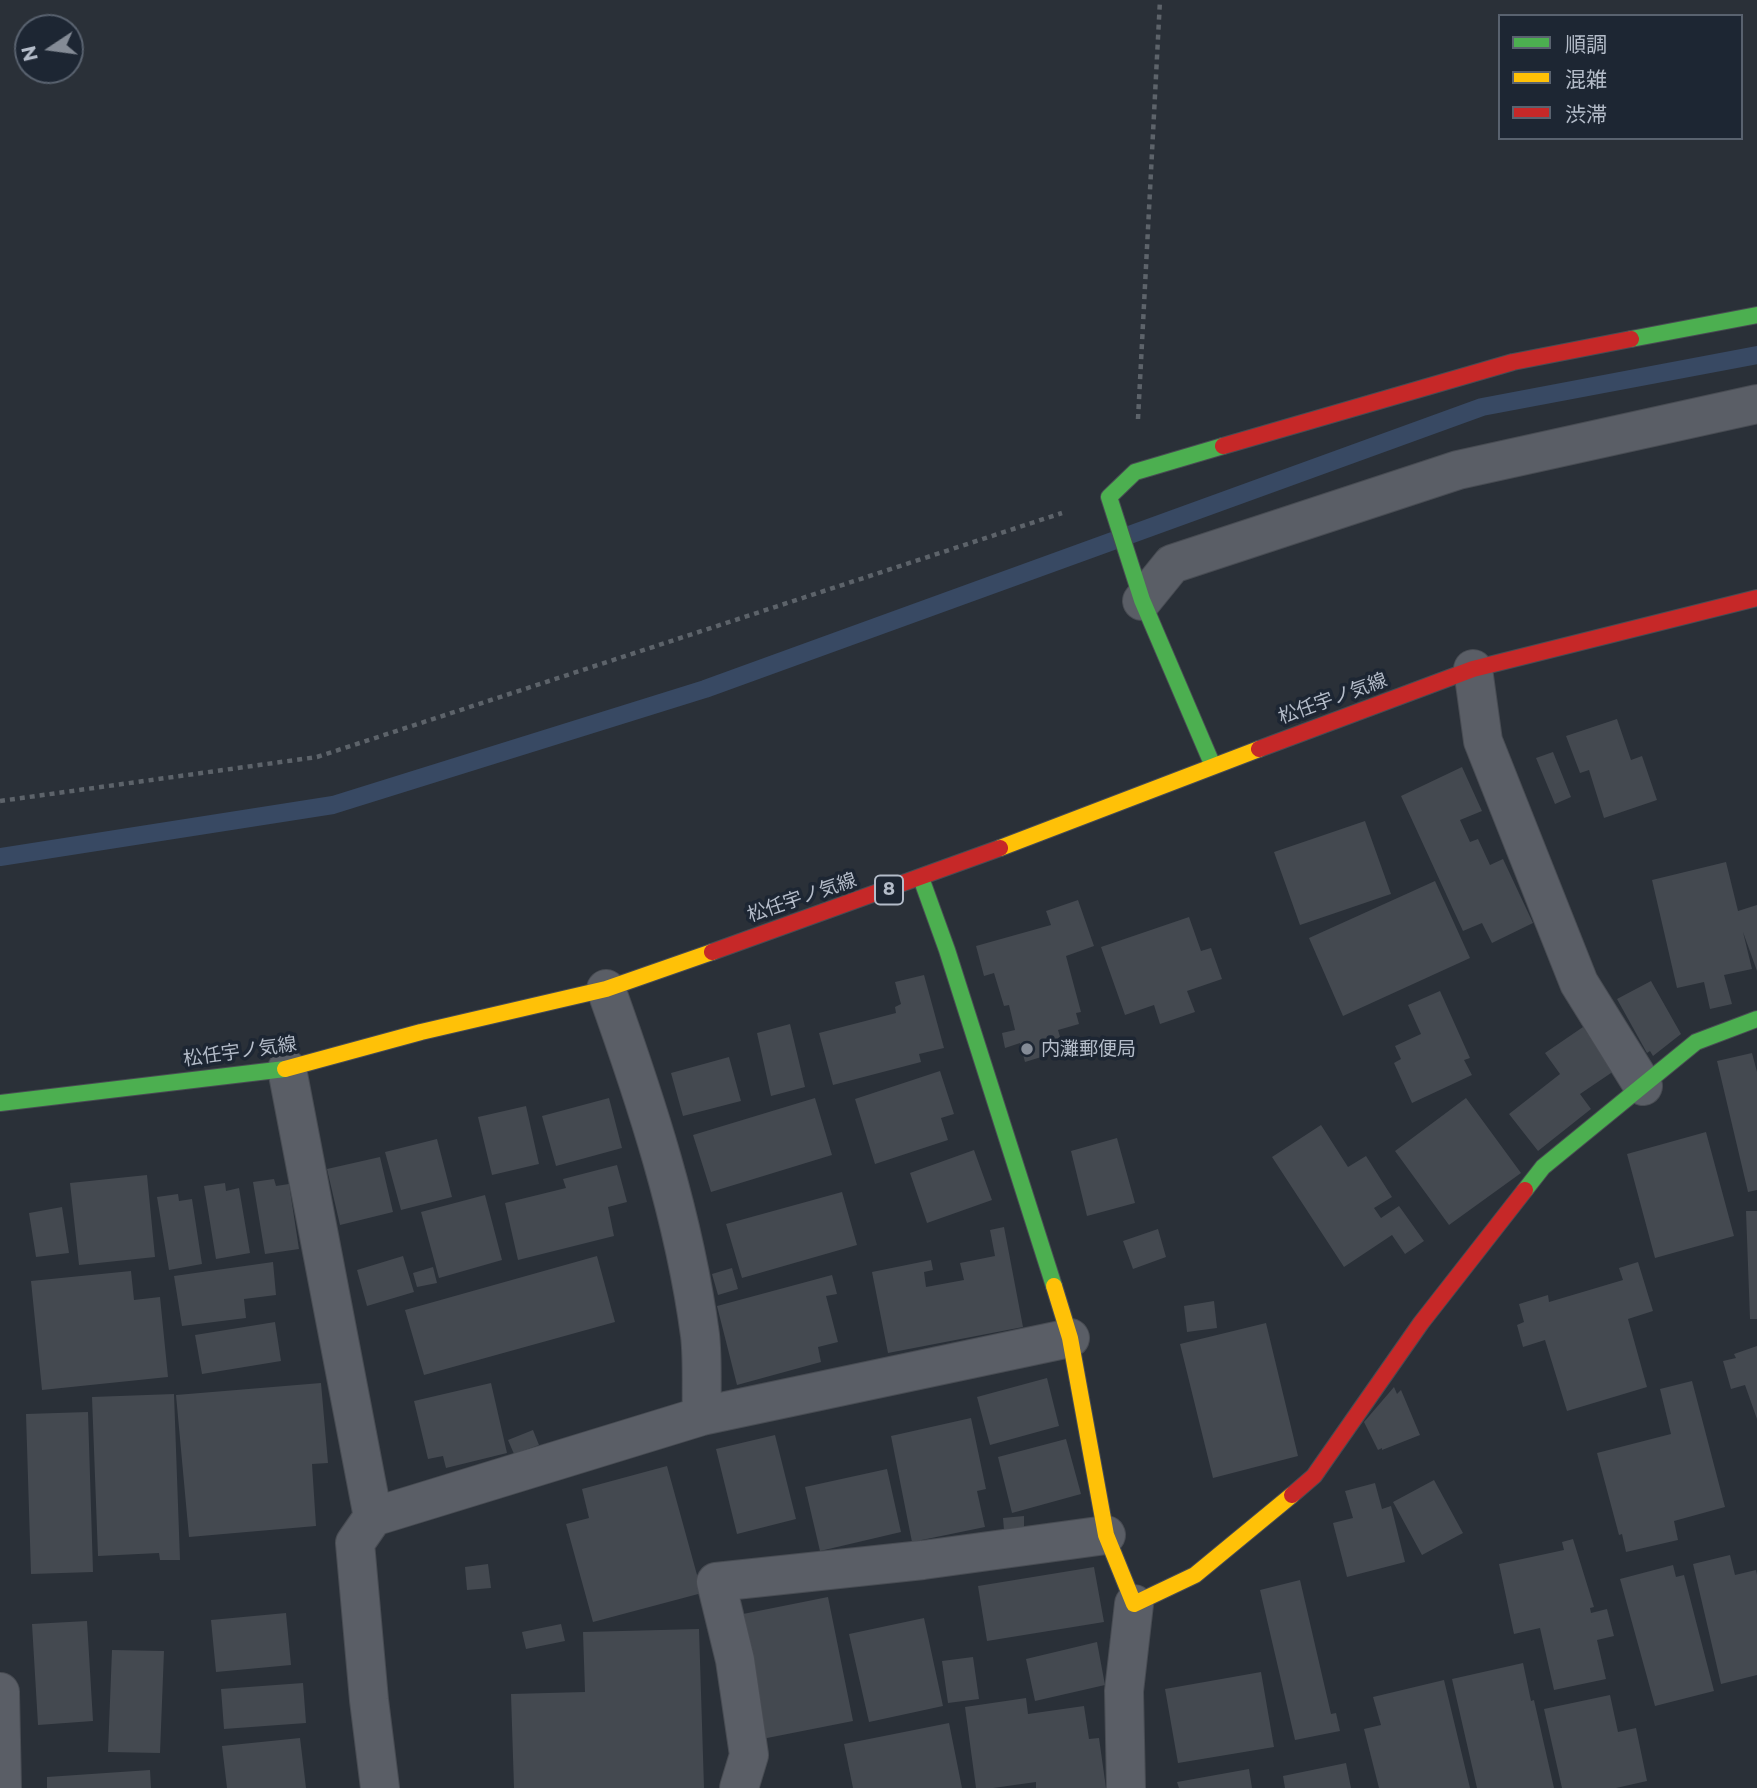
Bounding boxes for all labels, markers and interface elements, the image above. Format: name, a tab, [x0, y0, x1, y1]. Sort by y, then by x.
north arrow	[14, 14, 84, 84]
legend	[1498, 14, 1743, 140]
text: 順調	[1565, 32, 1607, 57]
text: N	[17, 43, 43, 63]
text: 混雑	[1565, 67, 1607, 92]
text: 渋滞	[1565, 102, 1607, 127]
street label: 松任宇ノ気線	[1276, 669, 1390, 729]
street label: 松任宇ノ気線	[744, 869, 860, 927]
road number: 8	[875, 876, 903, 904]
street label: 松任宇ノ気線	[182, 1033, 298, 1071]
place label: 内灘郵便局	[1041, 1038, 1136, 1060]
marker: 内灘郵便局	[1019, 1041, 1035, 1057]

